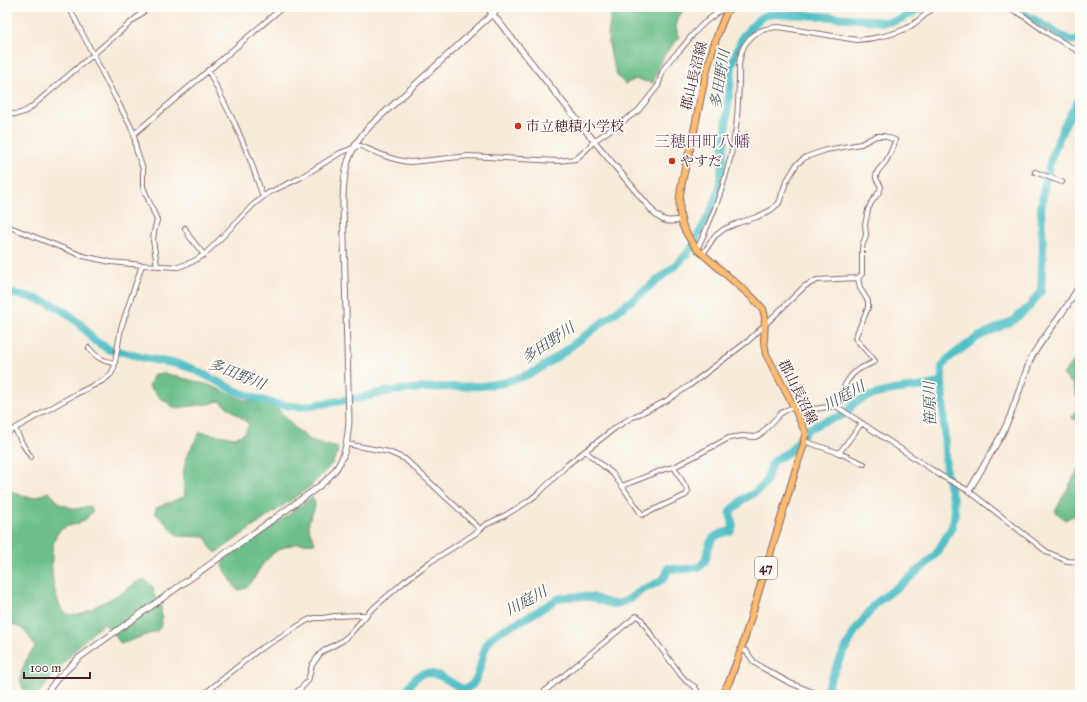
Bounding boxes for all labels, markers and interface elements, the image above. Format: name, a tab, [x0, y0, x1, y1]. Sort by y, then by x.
street label: 郡山長沼線	[677, 40, 711, 112]
water label: 多田野川	[706, 46, 734, 110]
place label: 市立穂積小学校	[526, 118, 624, 135]
marker: 市立穂積小学校	[513, 121, 523, 131]
district label: 三穂田町八幡	[654, 132, 750, 151]
place label: やすだ	[680, 153, 722, 170]
marker: やすだ	[667, 156, 677, 166]
water label: 多田野川	[518, 318, 580, 367]
water label: 多田野川	[206, 354, 270, 394]
street label: 郡山長沼線	[775, 357, 821, 427]
water label: 川庭川	[820, 376, 870, 415]
water label: 笹原川	[920, 379, 940, 427]
road number: 47	[755, 557, 777, 579]
water label: 川庭川	[502, 581, 552, 620]
scale bar	[24, 654, 90, 680]
text: 100 m	[30, 661, 61, 675]

